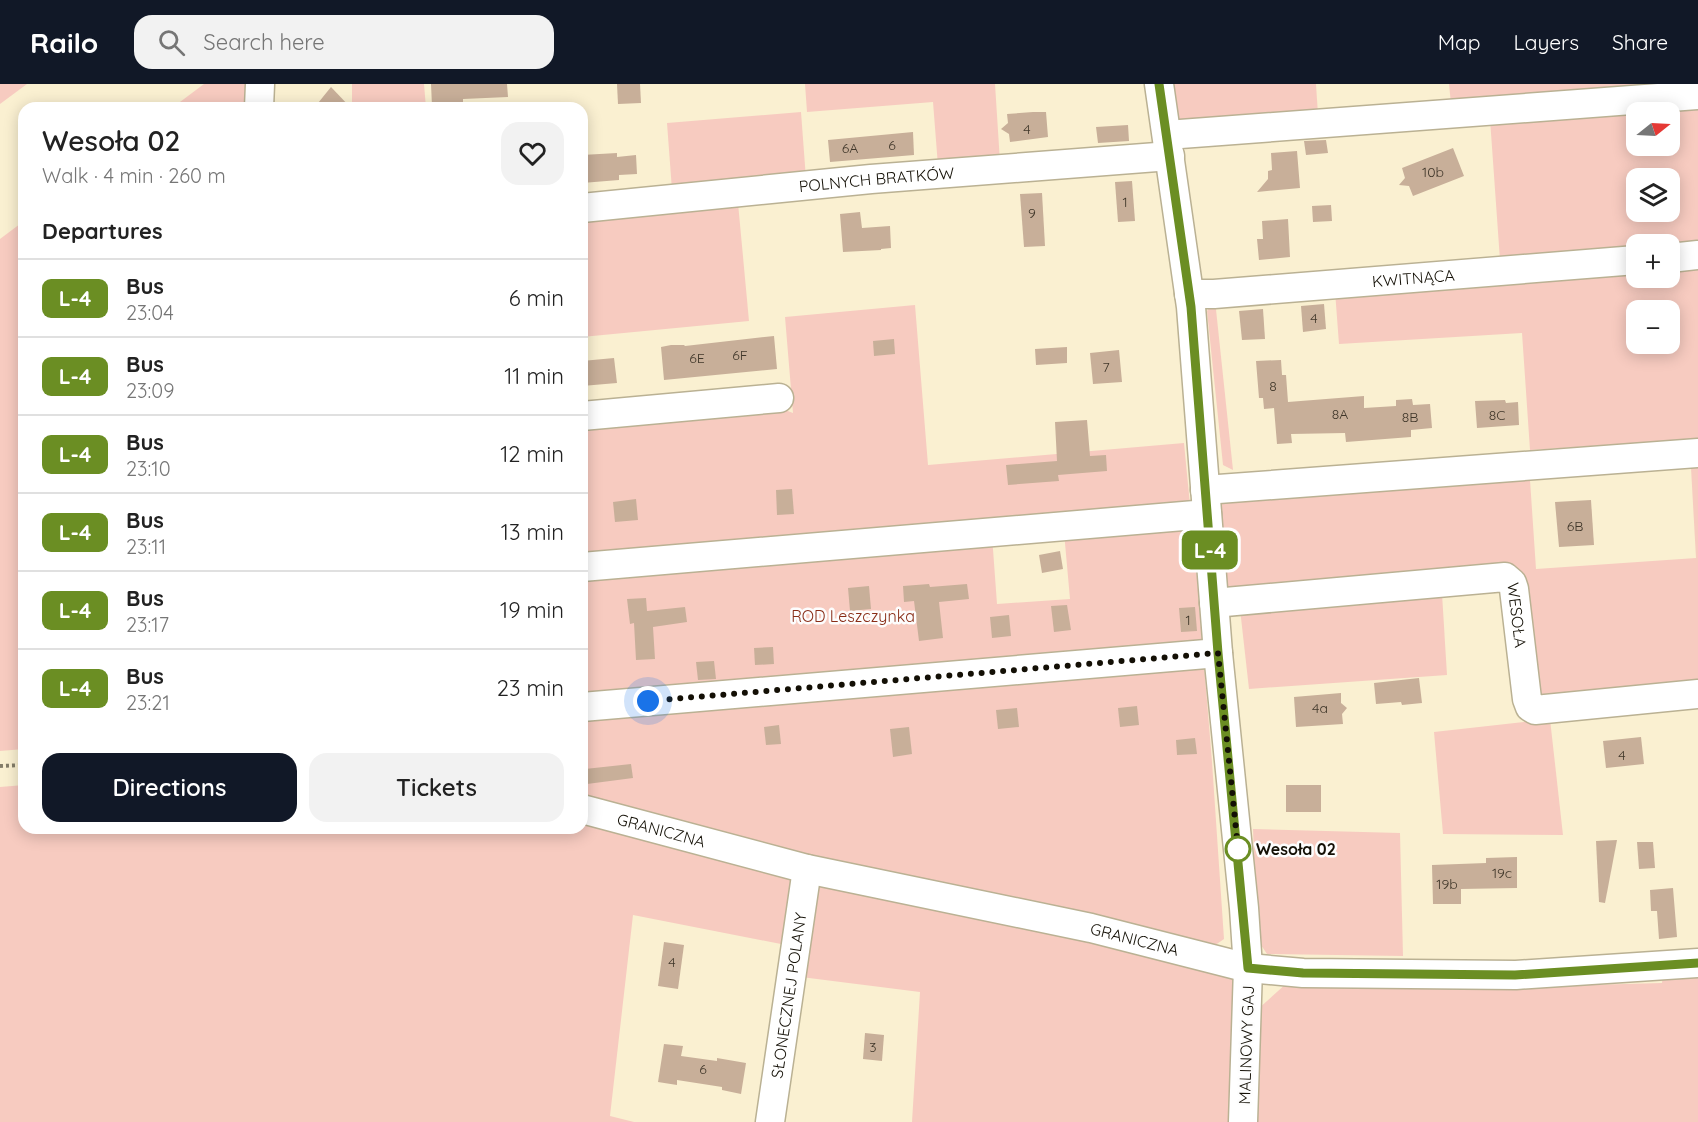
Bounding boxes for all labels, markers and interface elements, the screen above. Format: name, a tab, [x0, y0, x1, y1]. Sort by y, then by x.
search box	[134, 15, 554, 69]
text: Railo	[30, 25, 98, 60]
icon: search	[155, 26, 188, 59]
text: Search here	[203, 28, 325, 56]
text: Map	[1438, 29, 1481, 55]
text: Layers	[1514, 29, 1579, 55]
text: Share	[1612, 29, 1668, 55]
north arrow	[1626, 102, 1680, 156]
map controls	[1626, 102, 1680, 354]
house number: 4	[1023, 120, 1031, 138]
button: heart	[501, 122, 564, 185]
text: Wesoła 02	[42, 123, 180, 158]
house number: 6	[888, 136, 896, 154]
house number: 6A	[842, 139, 858, 157]
text: Walk · 4 min · 260 m	[42, 163, 226, 188]
street label: POLNYCH BRATKÓW	[798, 163, 955, 196]
house number: 10b	[1422, 163, 1444, 181]
button: layers	[1626, 168, 1680, 222]
house number: 1	[1122, 193, 1128, 211]
house number: 9	[1028, 204, 1036, 222]
text: Departures	[42, 217, 163, 245]
button: +	[1626, 234, 1680, 288]
street label: KWITNĄCA	[1371, 265, 1455, 291]
text: Bus	[126, 272, 164, 300]
text: 6 min	[509, 284, 564, 312]
text: L-4	[59, 285, 91, 311]
text: 23:04	[126, 300, 174, 325]
button: −	[1626, 300, 1680, 354]
house number: 4	[1310, 309, 1318, 327]
house number: 6F	[732, 346, 748, 364]
house number: 6E	[689, 349, 705, 367]
text: Bus	[126, 350, 164, 378]
house number: 7	[1102, 358, 1110, 376]
text: 11 min	[504, 362, 564, 390]
text: L-4	[59, 363, 91, 389]
house number: 8	[1269, 377, 1277, 395]
text: 23:09	[126, 378, 174, 403]
house number: 8A	[1332, 405, 1348, 423]
house number: 8C	[1489, 406, 1505, 424]
house number: 8B	[1402, 408, 1418, 426]
text: Bus	[126, 428, 164, 456]
text: 12 min	[500, 440, 564, 468]
text: L-4	[59, 441, 91, 467]
text: 23:10	[126, 456, 171, 481]
text: Bus	[126, 506, 164, 534]
house number: 6B	[1567, 517, 1583, 535]
text: 13 min	[501, 518, 564, 546]
text: L-4	[59, 519, 91, 545]
line badge: L-4	[1176, 530, 1244, 570]
text: 23:11	[126, 534, 166, 559]
text: L-4	[1194, 537, 1226, 563]
street label: WESOŁA	[1503, 581, 1531, 649]
text: Bus	[126, 584, 164, 612]
text: 19 min	[500, 596, 564, 624]
text: L-4	[59, 597, 91, 623]
park label: ROD Leszczynka	[791, 606, 915, 626]
house number: 1	[1185, 611, 1191, 629]
text: 23:17	[126, 612, 169, 637]
text: Bus	[126, 662, 164, 690]
text: 23 min	[497, 674, 564, 702]
text: L-4	[59, 675, 91, 701]
your location	[633, 686, 663, 716]
text: 23:21	[126, 690, 170, 715]
house number: 4a	[1312, 699, 1328, 717]
house number: 4	[1618, 746, 1626, 764]
button: Directions	[42, 753, 297, 822]
button: Tickets	[309, 753, 564, 822]
street label: GRANICZNA	[615, 809, 708, 851]
marker: Wesoła 02	[1225, 836, 1251, 862]
place label: Wesoła 02	[1256, 839, 1336, 859]
house number: 19c	[1492, 864, 1512, 882]
house number: 19b	[1436, 875, 1458, 893]
street label: SŁONECZNEJ POLANY	[767, 911, 811, 1080]
street label: GRANICZNA	[1088, 918, 1181, 960]
house number: 4	[668, 953, 676, 971]
street label: MALINOWY GAJ	[1234, 985, 1258, 1105]
house number: 3	[869, 1038, 877, 1056]
house number: 6	[699, 1060, 707, 1078]

